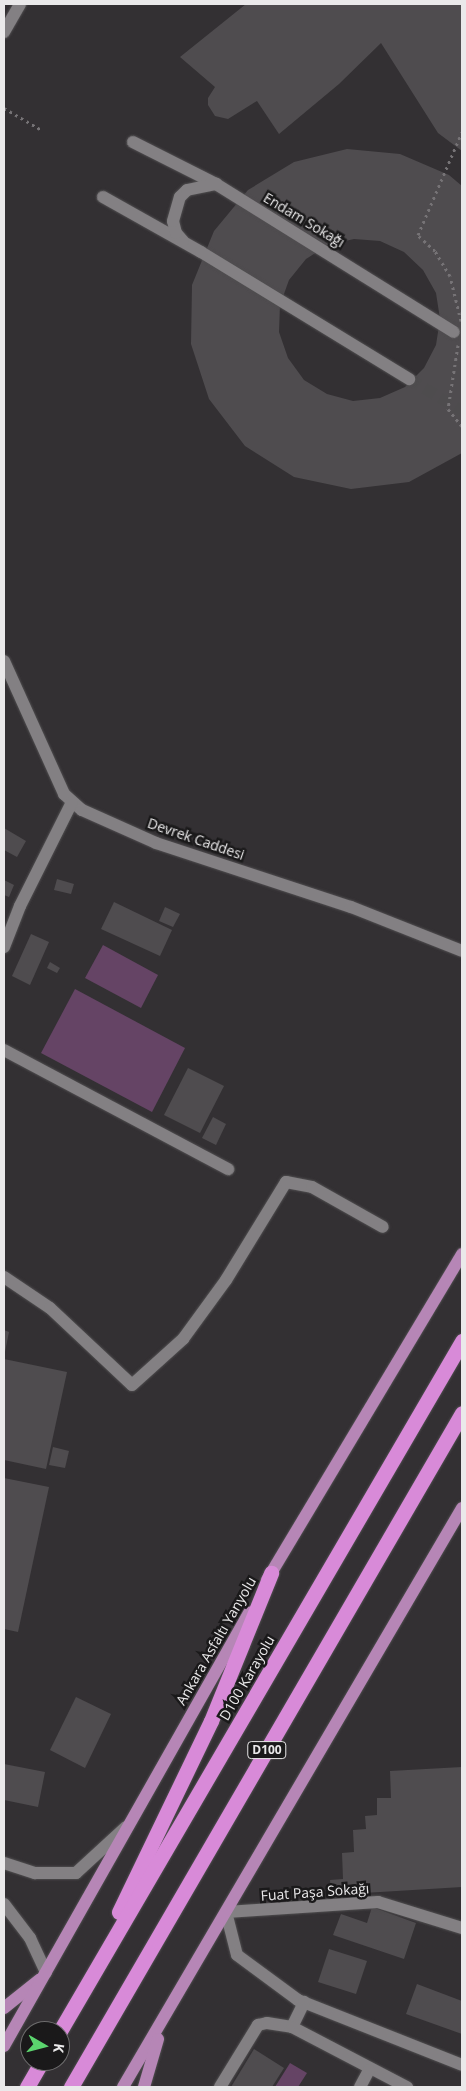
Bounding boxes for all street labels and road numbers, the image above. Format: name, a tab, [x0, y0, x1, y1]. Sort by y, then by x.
street label: Endam Sokağı	[260, 189, 348, 251]
street label: Devrek Caddesi	[145, 815, 247, 863]
street label: Ankara Asfaltı Yanyolu	[172, 1574, 260, 1708]
street label: D100 Karayolu	[216, 1633, 278, 1723]
road number: D100	[247, 1740, 287, 1760]
street label: Fuat Paşa Sokağı	[260, 1880, 370, 1904]

